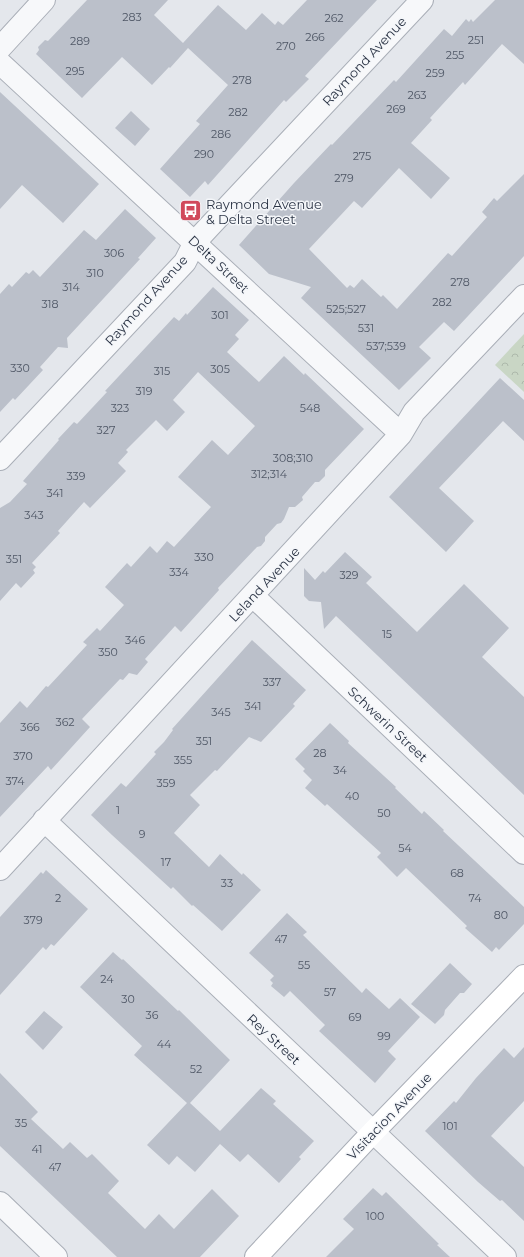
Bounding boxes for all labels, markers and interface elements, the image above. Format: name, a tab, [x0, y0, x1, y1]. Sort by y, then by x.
house number: 283	[122, 10, 142, 24]
house number: 262	[324, 11, 344, 25]
street label: Raymond Avenue	[319, 13, 409, 109]
house number: 266	[305, 30, 325, 44]
house number: 251	[468, 33, 484, 47]
house number: 289	[70, 34, 90, 48]
house number: 270	[276, 39, 296, 53]
house number: 255	[446, 48, 464, 62]
house number: 295	[65, 64, 85, 78]
house number: 259	[425, 66, 445, 80]
house number: 278	[232, 73, 252, 87]
house number: 263	[407, 88, 427, 102]
house number: 269	[386, 102, 406, 116]
house number: 282	[228, 105, 248, 119]
house number: 286	[211, 127, 231, 141]
house number: 290	[194, 147, 214, 161]
house number: 275	[353, 149, 371, 163]
house number: 279	[334, 171, 354, 185]
place label: Raymond Avenue & Delta Street	[206, 196, 322, 227]
bus stop icon: Raymond Avenue & Delta Street	[178, 198, 204, 224]
street label: Delta Street	[185, 232, 253, 296]
house number: 306	[104, 246, 124, 260]
street label: Raymond Avenue	[101, 252, 191, 348]
house number: 310	[86, 266, 104, 280]
house number: 278	[450, 275, 470, 289]
house number: 314	[62, 280, 80, 294]
house number: 282	[432, 295, 452, 309]
house number: 318	[41, 297, 59, 311]
house number: 525;527	[326, 302, 366, 316]
house number: 301	[211, 308, 229, 322]
house number: 531	[358, 321, 374, 335]
house number: 537;539	[366, 339, 406, 353]
house number: 330	[10, 361, 30, 375]
house number: 305	[210, 362, 230, 376]
house number: 315	[154, 364, 170, 378]
house number: 319	[136, 384, 153, 398]
house number: 323	[111, 401, 129, 415]
house number: 548	[300, 401, 320, 415]
house number: 327	[97, 423, 115, 437]
house number: 308;310	[273, 451, 313, 465]
house number: 312;314	[251, 467, 288, 481]
house number: 339	[66, 469, 86, 483]
house number: 341	[46, 486, 64, 500]
house number: 343	[24, 508, 44, 522]
street label: Leland Avenue	[225, 543, 303, 625]
house number: 330	[194, 550, 214, 564]
house number: 351	[6, 552, 22, 566]
house number: 334	[169, 565, 190, 579]
house number: 329	[339, 568, 359, 582]
house number: 15	[382, 627, 392, 641]
house number: 346	[125, 633, 145, 647]
house number: 350	[98, 645, 118, 659]
house number: 337	[263, 675, 281, 689]
street label: Schwerin Street	[345, 683, 431, 765]
house number: 341	[244, 699, 262, 713]
house number: 345	[211, 705, 231, 719]
house number: 362	[55, 715, 75, 729]
house number: 366	[20, 720, 40, 734]
house number: 351	[196, 734, 212, 748]
house number: 28	[313, 746, 327, 760]
house number: 370	[13, 749, 33, 763]
house number: 355	[174, 753, 192, 767]
house number: 34	[333, 763, 347, 777]
house number: 374	[5, 774, 25, 788]
house number: 359	[156, 776, 176, 790]
house number: 40	[345, 789, 359, 803]
house number: 1	[116, 803, 120, 817]
house number: 50	[377, 806, 391, 820]
house number: 9	[139, 827, 146, 841]
house number: 54	[398, 841, 412, 855]
house number: 17	[161, 855, 171, 869]
house number: 68	[450, 866, 464, 880]
house number: 33	[221, 876, 233, 890]
house number: 2	[55, 891, 61, 905]
house number: 74	[468, 891, 482, 905]
house number: 80	[494, 908, 508, 922]
house number: 379	[23, 913, 43, 927]
house number: 47	[274, 932, 288, 946]
house number: 55	[298, 958, 310, 972]
house number: 24	[100, 972, 114, 986]
house number: 57	[324, 985, 336, 999]
house number: 30	[121, 992, 135, 1006]
house number: 36	[146, 1008, 159, 1022]
street label: Rey Street	[244, 1010, 304, 1068]
house number: 69	[348, 1010, 362, 1024]
house number: 99	[377, 1029, 391, 1043]
house number: 44	[157, 1037, 172, 1051]
house number: 52	[190, 1062, 202, 1076]
street label: Visitacion Avenue	[343, 1069, 435, 1163]
house number: 35	[15, 1116, 27, 1130]
house number: 101	[442, 1119, 458, 1133]
house number: 41	[32, 1142, 42, 1156]
house number: 47	[48, 1160, 62, 1174]
house number: 100	[366, 1209, 384, 1223]

